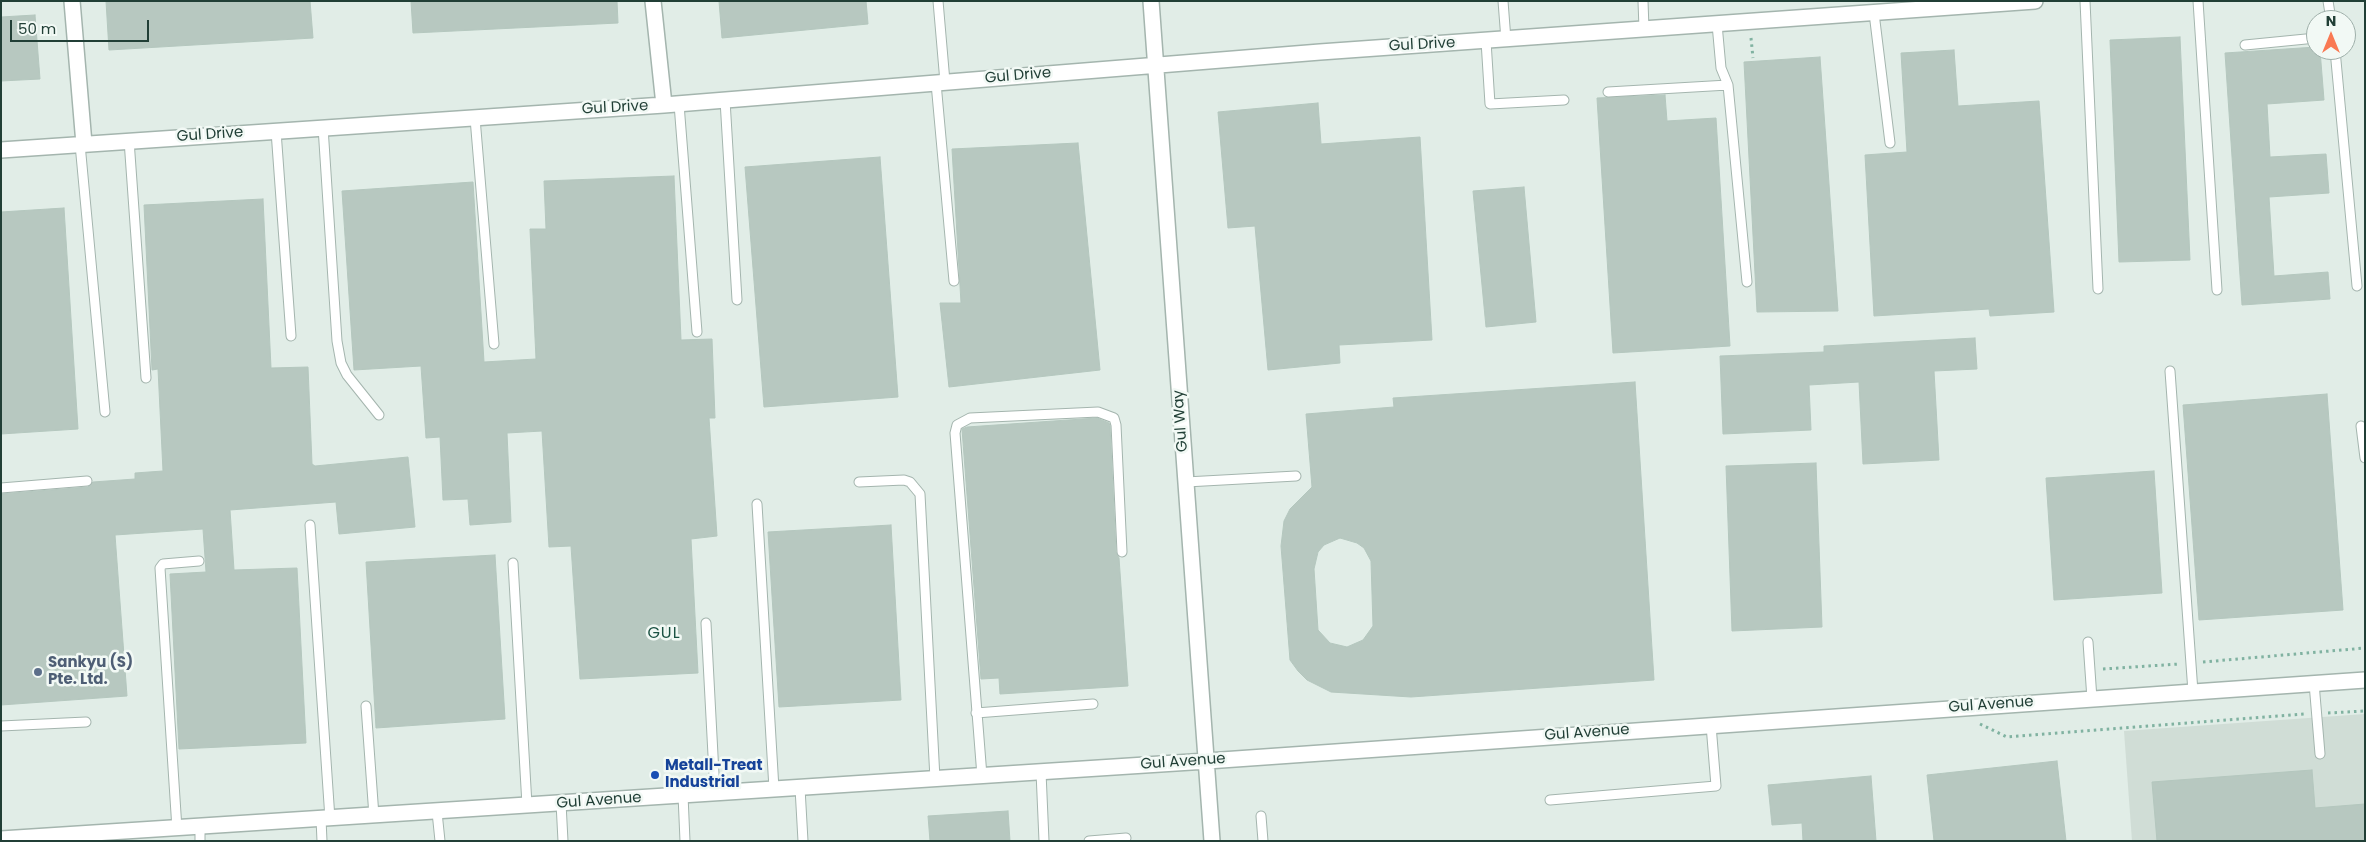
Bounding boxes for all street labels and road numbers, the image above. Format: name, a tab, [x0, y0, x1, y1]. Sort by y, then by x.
street label: Gul Drive	[1388, 34, 1456, 56]
street label: Gul Drive	[984, 64, 1052, 88]
street label: Gul Drive	[581, 97, 649, 119]
street label: Gul Drive	[176, 124, 244, 146]
street label: Gul Way	[1170, 389, 1192, 453]
street label: Gul Avenue	[1948, 693, 2034, 717]
street label: Gul Avenue	[1544, 721, 1630, 745]
street label: Gul Avenue	[1140, 750, 1226, 774]
street label: Gul Avenue	[556, 789, 642, 813]

